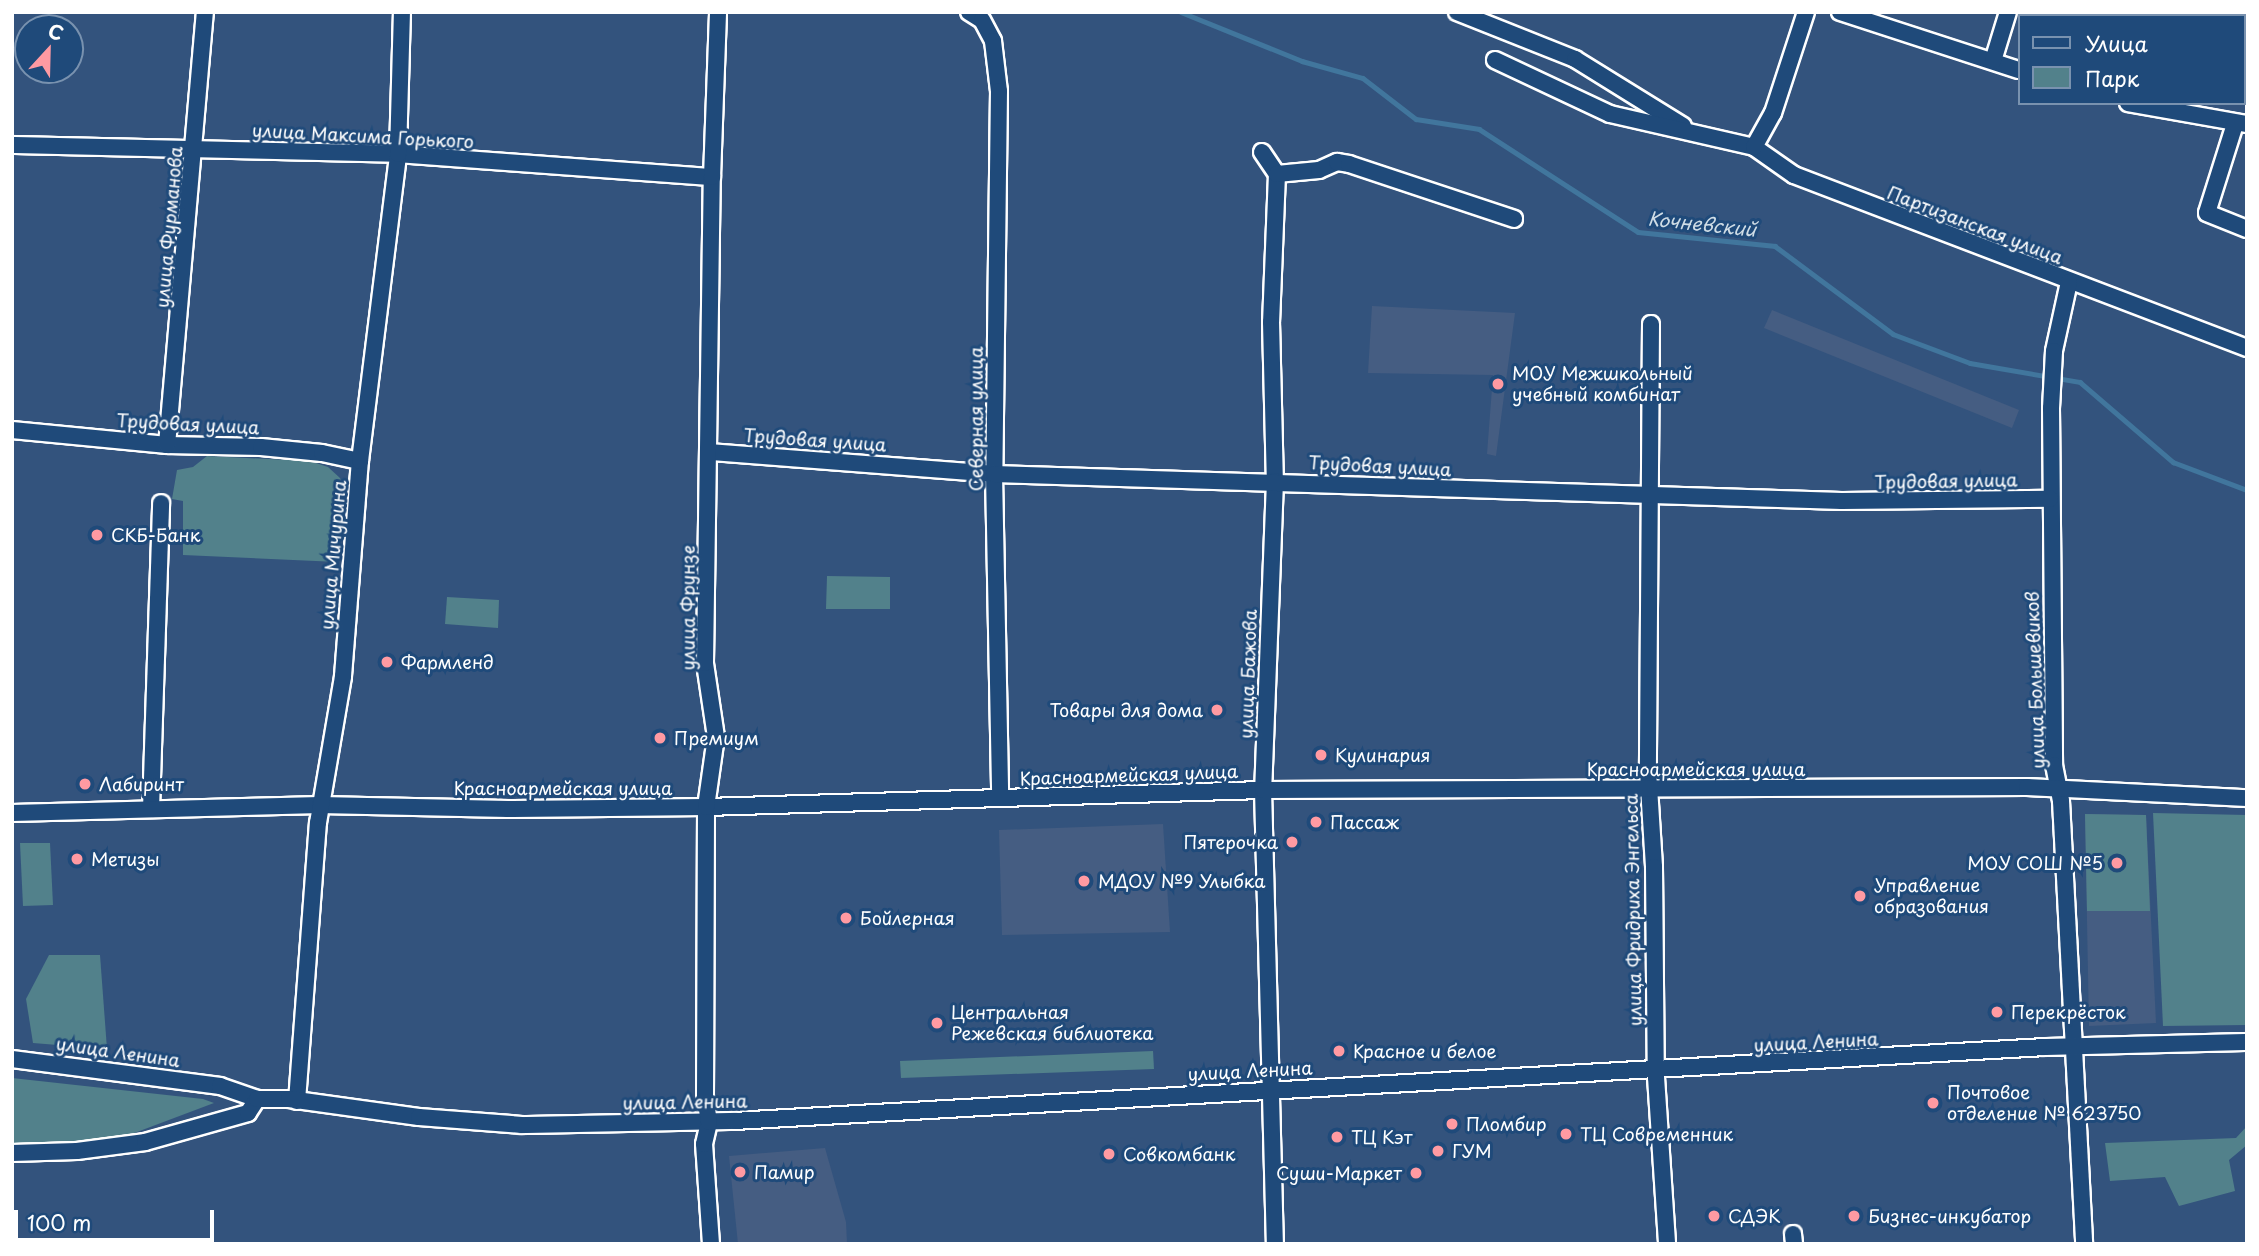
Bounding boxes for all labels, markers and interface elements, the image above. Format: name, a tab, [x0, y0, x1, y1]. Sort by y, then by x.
north arrow	[14, 14, 84, 84]
legend	[2018, 14, 2245, 105]
text: С	[44, 16, 68, 47]
text: Улица	[2085, 27, 2148, 59]
text: Парк	[2085, 62, 2139, 94]
street label: улица Максима Горького	[250, 119, 476, 153]
street label: улица Фурманова	[151, 145, 187, 309]
street label: Партизанская улица	[1884, 181, 2066, 269]
water label: Кочневский	[1647, 207, 1757, 241]
street label: Северная улица	[965, 346, 987, 492]
place label: МОУ Межшкольный учебный комбинат	[1512, 363, 1693, 406]
marker: МОУ Межшкольный учебный комбинат	[1490, 376, 1506, 392]
street label: Трудовая улица	[116, 409, 260, 439]
street label: Трудовая улица	[743, 424, 887, 456]
street label: Трудовая улица	[1308, 451, 1452, 481]
street label: Трудовая улица	[1874, 469, 2018, 493]
street label: улица Мичурина	[316, 479, 350, 631]
place label: СКБ-Банк	[111, 524, 201, 546]
marker: СКБ-Банк	[89, 527, 105, 543]
street label: улица Фрунзе	[677, 545, 699, 671]
street label: улица Большевиков	[2021, 590, 2049, 770]
street label: улица Бажова	[1235, 610, 1261, 738]
place label: Фармленд	[401, 651, 494, 673]
marker: Фармленд	[379, 654, 395, 670]
place label: Товары для дома	[1050, 699, 1203, 721]
marker: Товары для дома	[1209, 702, 1225, 718]
place label: Премиум	[674, 727, 759, 749]
marker: Премиум	[652, 730, 668, 746]
place label: Кулинария	[1335, 744, 1431, 766]
marker: Кулинария	[1313, 747, 1329, 763]
street label: Красноармейская улица	[1586, 758, 1806, 780]
street label: Красноармейская улица	[1019, 760, 1239, 790]
place label: Лабиринт	[99, 773, 184, 795]
marker: Лабиринт	[77, 776, 93, 792]
street label: Красноармейская улица	[453, 777, 673, 799]
street label: улица Фридриха Энгельса	[1620, 792, 1646, 1028]
place label: Пассаж	[1330, 811, 1399, 833]
marker: Пассаж	[1308, 814, 1324, 830]
place label: Пятерочка	[1183, 831, 1278, 853]
marker: Пятерочка	[1284, 834, 1300, 850]
place label: Метизы	[91, 848, 159, 870]
marker: Метизы	[69, 851, 85, 867]
place label: МОУ СОШ №5	[1966, 852, 2103, 874]
marker: МОУ СОШ №5	[2109, 855, 2125, 871]
place label: МДОУ №9 Улыбка	[1098, 870, 1266, 892]
marker: МДОУ №9 Улыбка	[1076, 873, 1092, 889]
place label: Управление образования	[1874, 875, 1989, 917]
marker: Управление образования	[1852, 888, 1868, 904]
place label: Бойлерная	[860, 907, 955, 929]
marker: Бойлерная	[838, 910, 854, 926]
place label: Перекрёсток	[2011, 1001, 2126, 1023]
place label: Центральная Режевская библиотека	[951, 1002, 1154, 1044]
marker: Перекрёсток	[1989, 1004, 2005, 1020]
marker: Центральная Режевская библиотека	[929, 1015, 945, 1031]
street label: улица Ленина	[1753, 1028, 1879, 1056]
street label: улица Ленина	[54, 1033, 182, 1071]
place label: Красное и белое	[1353, 1040, 1498, 1062]
marker: Красное и белое	[1331, 1043, 1347, 1059]
street label: улица Ленина	[1187, 1057, 1313, 1085]
place label: Почтовое отделение № 623750	[1947, 1082, 2142, 1124]
street label: улица Ленина	[622, 1090, 748, 1114]
marker: Почтовое отделение № 623750	[1925, 1095, 1941, 1111]
place label: Пломбир	[1466, 1113, 1546, 1135]
marker: Пломбир	[1444, 1116, 1460, 1132]
place label: ТЦ Современник	[1580, 1123, 1735, 1145]
place label: ТЦ Кэт	[1351, 1126, 1415, 1148]
marker: ТЦ Современник	[1558, 1126, 1574, 1142]
marker: ТЦ Кэт	[1329, 1129, 1345, 1145]
place label: ГУМ	[1452, 1140, 1492, 1162]
place label: Совкомбанк	[1123, 1143, 1235, 1165]
marker: ГУМ	[1430, 1143, 1446, 1159]
marker: Совкомбанк	[1101, 1146, 1117, 1162]
place label: Памир	[754, 1161, 815, 1183]
place label: Суши-Маркет	[1276, 1162, 1402, 1184]
marker: Памир	[732, 1164, 748, 1180]
marker: Суши-Маркет	[1408, 1165, 1424, 1181]
scale bar	[18, 1196, 217, 1240]
place label: СДЭК	[1728, 1205, 1781, 1227]
place label: Бизнес-инкубатор	[1868, 1205, 2031, 1227]
text: 100 m	[27, 1206, 91, 1238]
marker: СДЭК	[1706, 1208, 1722, 1224]
marker: Бизнес-инкубатор	[1846, 1208, 1862, 1224]

